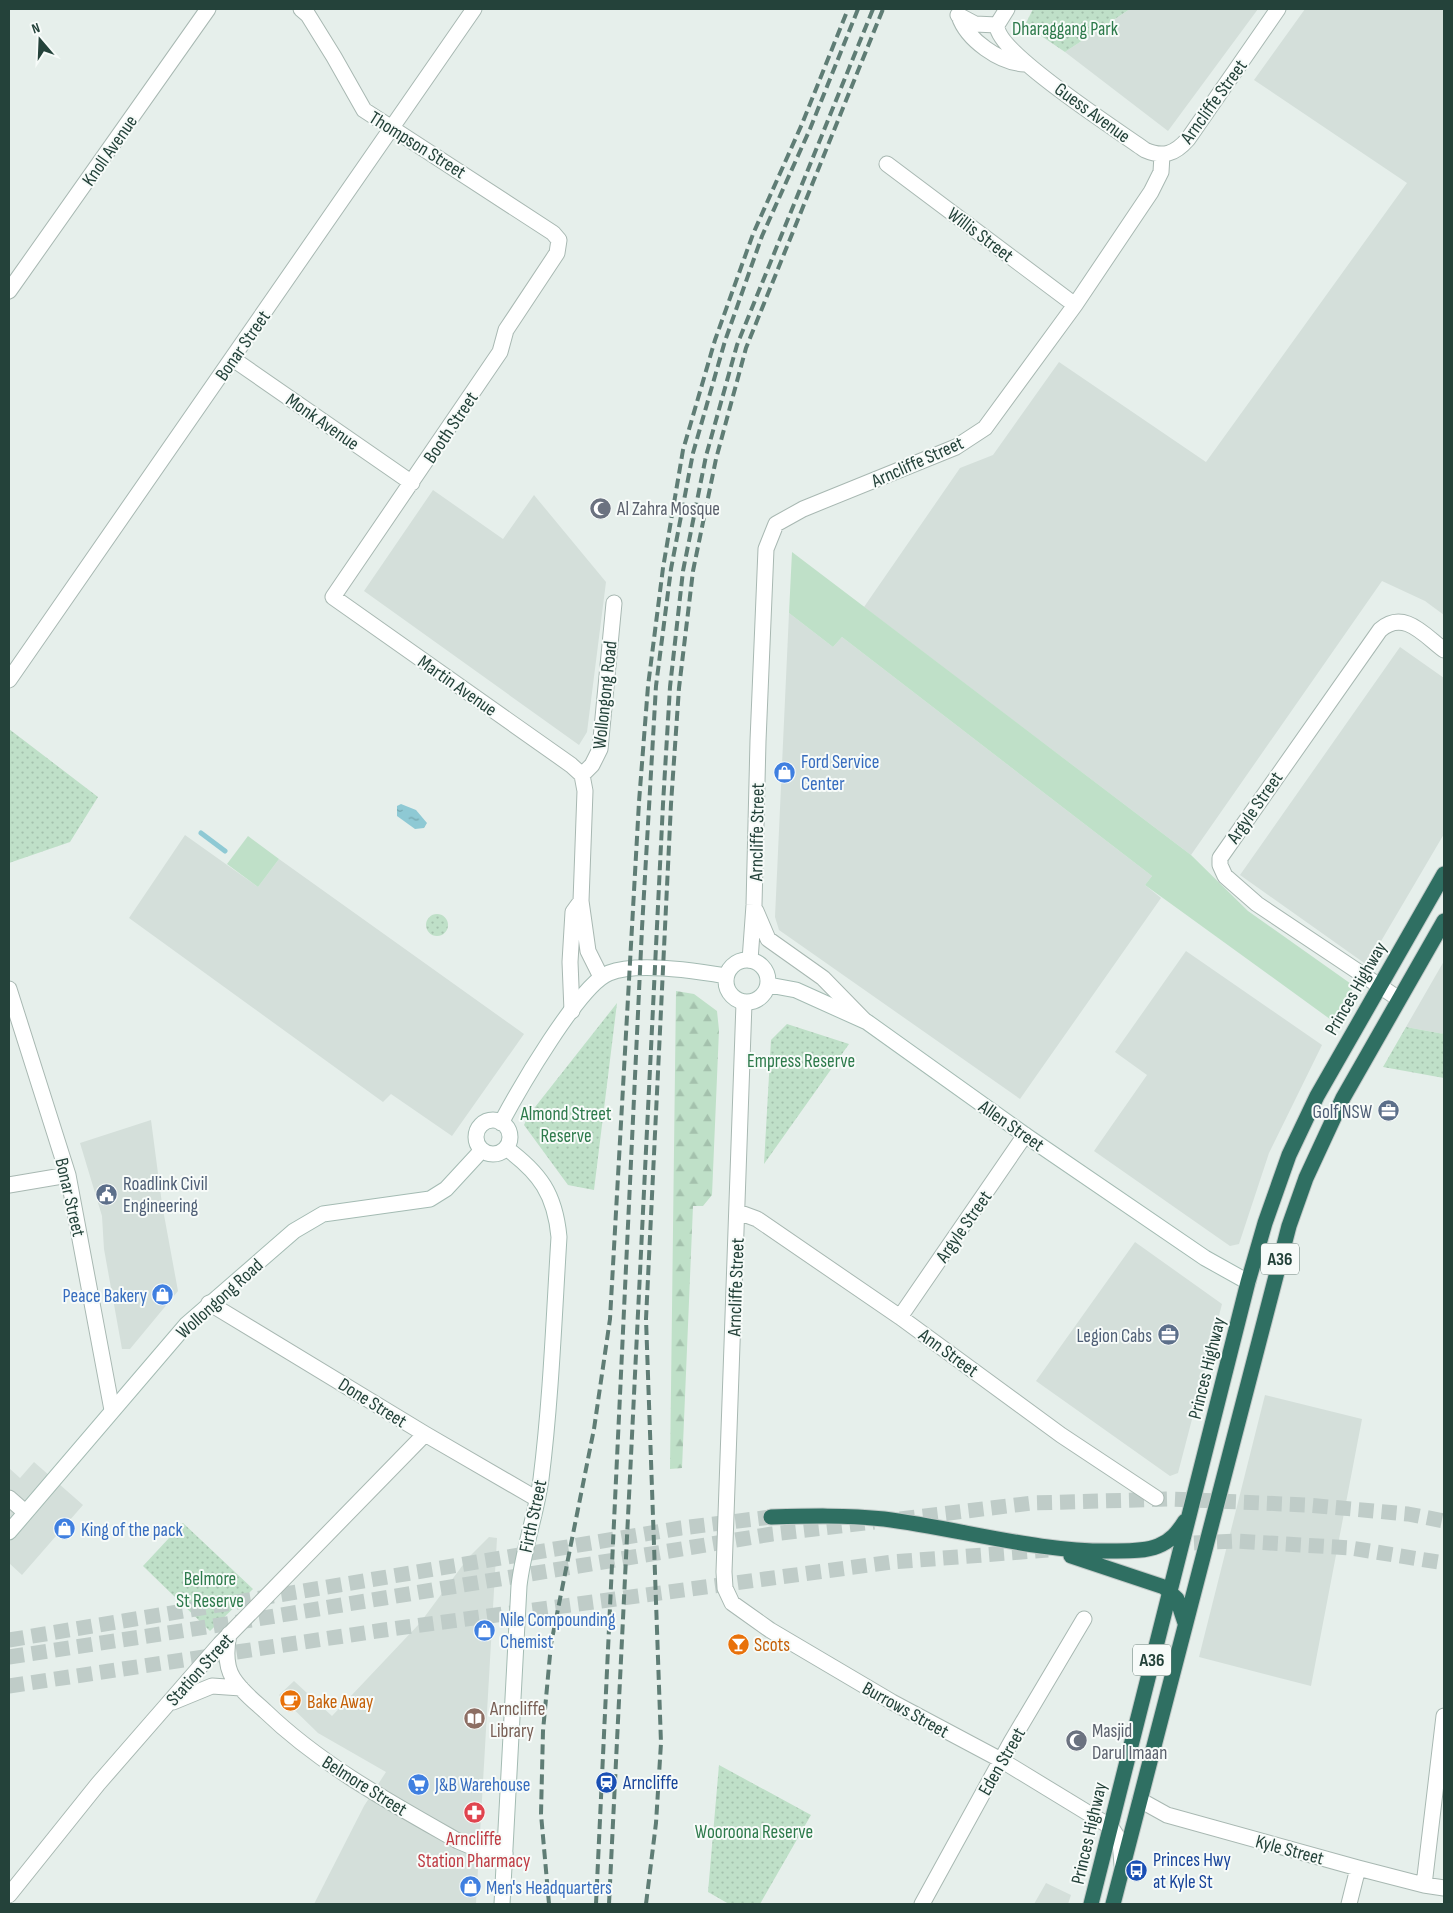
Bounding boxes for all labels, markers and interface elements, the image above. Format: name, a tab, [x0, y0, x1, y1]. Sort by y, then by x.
north arrow	[15, 15, 65, 65]
park label: Dharaggang Park	[1012, 18, 1119, 41]
text: N	[30, 19, 42, 37]
street label: Arncliffe Street	[1175, 55, 1253, 149]
street label: Guess Avenue	[1050, 78, 1134, 148]
street label: Thompson Street	[365, 106, 470, 184]
street label: Knoll Avenue	[78, 111, 143, 191]
street label: Willis Street	[942, 203, 1018, 268]
street label: Bonar Street	[211, 306, 276, 385]
street label: Booth Street	[419, 388, 484, 468]
street label: Monk Avenue	[281, 389, 363, 456]
street label: Arncliffe Street	[867, 432, 967, 493]
mosque icon: Al Zahra Mosque	[589, 496, 613, 520]
place label: Al Zahra Mosque	[616, 498, 720, 521]
street label: Wollongong Road	[588, 640, 623, 750]
street label: Martin Avenue	[413, 651, 501, 722]
place label: Ford Service Center	[801, 751, 879, 796]
shop icon: Ford Service Center	[773, 760, 797, 784]
street label: Argyle Street	[1222, 767, 1288, 849]
street label: Arncliffe Street	[745, 782, 770, 882]
street label: Princes Highway	[1320, 937, 1393, 1040]
park label: Empress Reserve	[747, 1050, 855, 1073]
street label: Allen Street	[973, 1095, 1048, 1157]
office icon: Golf NSW	[1376, 1099, 1400, 1123]
place label: Golf NSW	[1312, 1101, 1373, 1124]
park label: Almond Street Reserve	[519, 1103, 612, 1148]
street label: Bonar Street	[49, 1156, 90, 1239]
place label: Roadlink Civil Engineering	[123, 1173, 208, 1218]
public building icon: Roadlink Civil Engineering	[95, 1182, 119, 1206]
street label: Argyle Street	[931, 1186, 997, 1268]
street label: Arncliffe Street	[723, 1237, 750, 1338]
road number: A36	[1261, 1244, 1299, 1274]
street label: Wollongong Road	[172, 1254, 268, 1344]
shop icon: Peace Bakery	[151, 1283, 175, 1307]
place label: Peace Bakery	[62, 1285, 148, 1308]
street label: Princes Highway	[1184, 1314, 1231, 1422]
street label: Ann Street	[913, 1323, 982, 1383]
office icon: Legion Cabs	[1156, 1323, 1180, 1347]
place label: Legion Cabs	[1076, 1325, 1152, 1348]
street label: Done Street	[334, 1373, 411, 1433]
street label: Firth Street	[515, 1478, 552, 1555]
shop icon: King of the pack	[53, 1517, 77, 1541]
place label: King of the pack	[81, 1519, 183, 1542]
park label: Belmore St Reserve	[176, 1568, 244, 1613]
place label: Nile Compounding Chemist	[500, 1609, 616, 1654]
shop icon: Nile Compounding Chemist	[472, 1618, 496, 1642]
street label: Station Street	[162, 1629, 239, 1711]
bar icon: Scots	[726, 1632, 750, 1656]
place label: Scots	[754, 1634, 790, 1657]
road number: A36	[1133, 1644, 1171, 1676]
street label: Burrows Street	[858, 1677, 953, 1744]
cafe icon: Bake Away	[279, 1689, 303, 1713]
place label: Bake Away	[307, 1691, 374, 1714]
place label: Arncliffe Library	[489, 1698, 545, 1743]
library icon: Arncliffe Library	[462, 1707, 486, 1731]
place label: Masjid Darul Imaan	[1092, 1720, 1167, 1765]
street label: Eden Street	[974, 1724, 1031, 1800]
mosque icon: Masjid Darul Imaan	[1064, 1729, 1088, 1753]
street label: Belmore Street	[318, 1751, 411, 1821]
station icon: Arncliffe	[595, 1770, 619, 1794]
supermarket icon: J&B Warehouse	[407, 1772, 431, 1796]
place label: Arncliffe	[622, 1772, 678, 1795]
place label: J&B Warehouse	[434, 1774, 530, 1797]
street label: Princes Highway	[1067, 1779, 1113, 1887]
pharmacy icon: Arncliffe Station Pharmacy	[462, 1800, 486, 1824]
park label: Wooroona Reserve	[695, 1821, 813, 1844]
place label: Arncliffe Station Pharmacy	[418, 1828, 531, 1873]
street label: Kyle Street	[1253, 1830, 1326, 1871]
place label: Princes Hwy at Kyle St	[1153, 1849, 1231, 1894]
bus stop icon: Princes Hwy at Kyle St	[1125, 1858, 1149, 1882]
shop icon: Men's Headquarters	[458, 1875, 482, 1899]
place label: Men's Headquarters	[486, 1877, 612, 1900]

